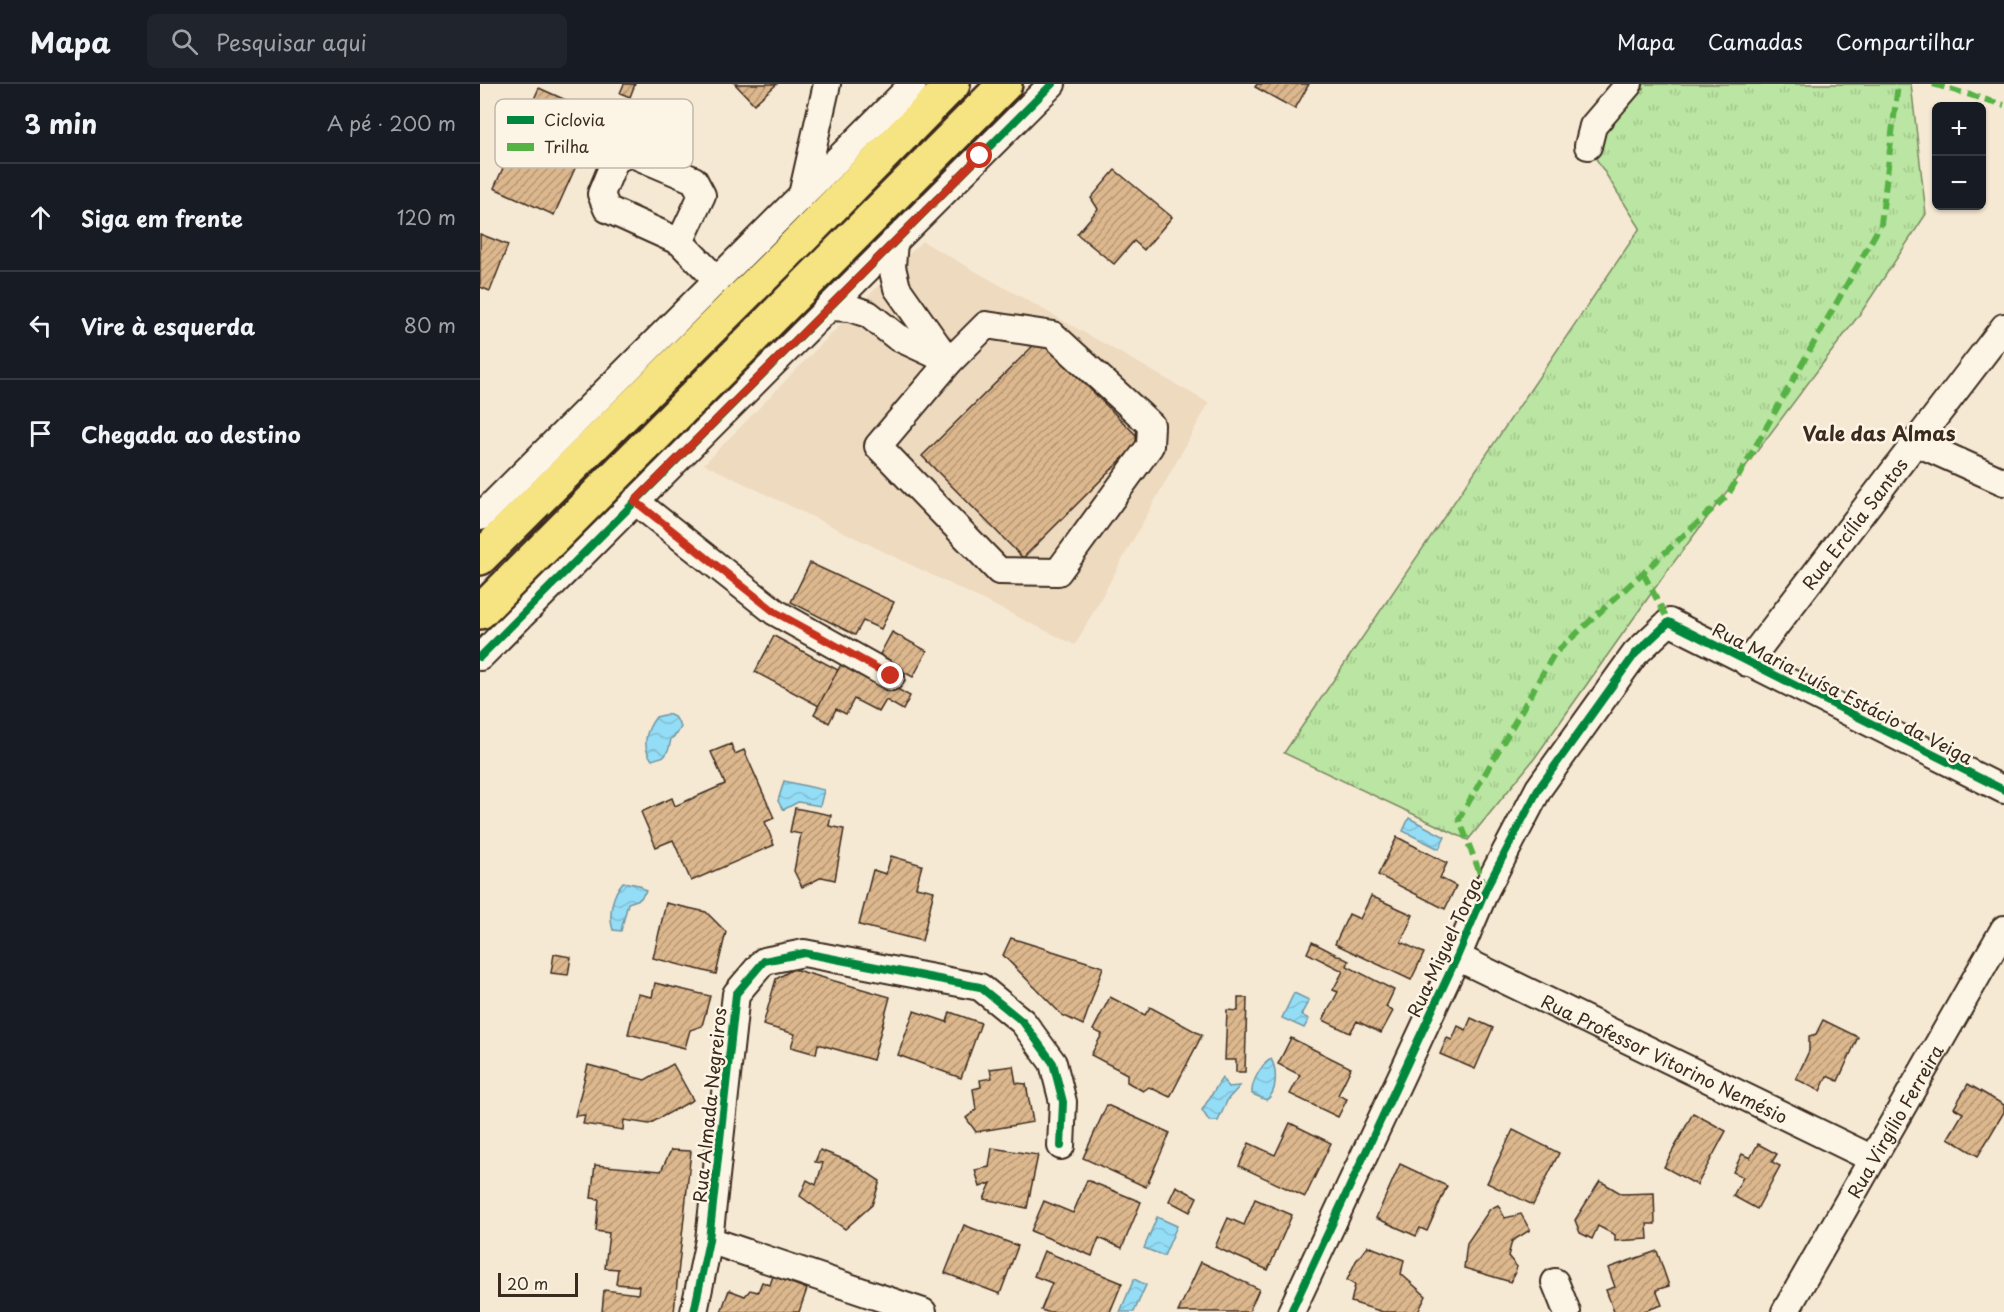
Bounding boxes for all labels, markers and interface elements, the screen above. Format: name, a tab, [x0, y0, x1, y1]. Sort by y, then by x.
search box	[147, 14, 567, 68]
text: Mapa	[30, 20, 111, 63]
icon: search	[168, 25, 201, 58]
text: Pesquisar aqui	[216, 25, 367, 58]
text: Mapa	[1617, 25, 1675, 57]
text: Camadas	[1708, 25, 1803, 57]
text: Compartilhar	[1836, 25, 1974, 57]
legend	[495, 99, 693, 168]
map controls	[1932, 102, 1986, 210]
button: +	[1932, 102, 1986, 156]
text: 3 min	[24, 104, 97, 143]
text: Ciclovia	[544, 107, 605, 131]
text: A pé · 200 m	[327, 108, 456, 138]
text: Trilha	[544, 134, 589, 158]
route start	[966, 142, 992, 168]
button: −	[1932, 156, 1986, 210]
icon: ahead	[24, 201, 57, 234]
text: Siga em frente	[81, 201, 243, 234]
text: 120 m	[397, 202, 456, 232]
icon: left	[24, 309, 57, 342]
text: Vire à esquerda	[81, 309, 255, 342]
text: 80 m	[404, 310, 456, 340]
icon: arrive	[24, 417, 57, 450]
text: Chegada ao destino	[81, 417, 301, 450]
district label: Vale das Almas	[1803, 418, 1956, 448]
street label: Rua Ercília Santos	[1795, 451, 1913, 595]
street label: Rua Maria Luísa Estácio da Veiga	[1708, 615, 1979, 771]
route end	[877, 662, 903, 688]
street label: Rua Miguel Torga	[1400, 872, 1489, 1021]
street label: Rua Professor Vitorino Nemésio	[1537, 987, 1793, 1129]
street label: Rua Almada Negreiros	[685, 1006, 733, 1204]
street label: Rua Virgílio Ferreira	[1840, 1039, 1949, 1203]
scale bar	[498, 1270, 578, 1298]
text: 20 m	[507, 1271, 548, 1295]

